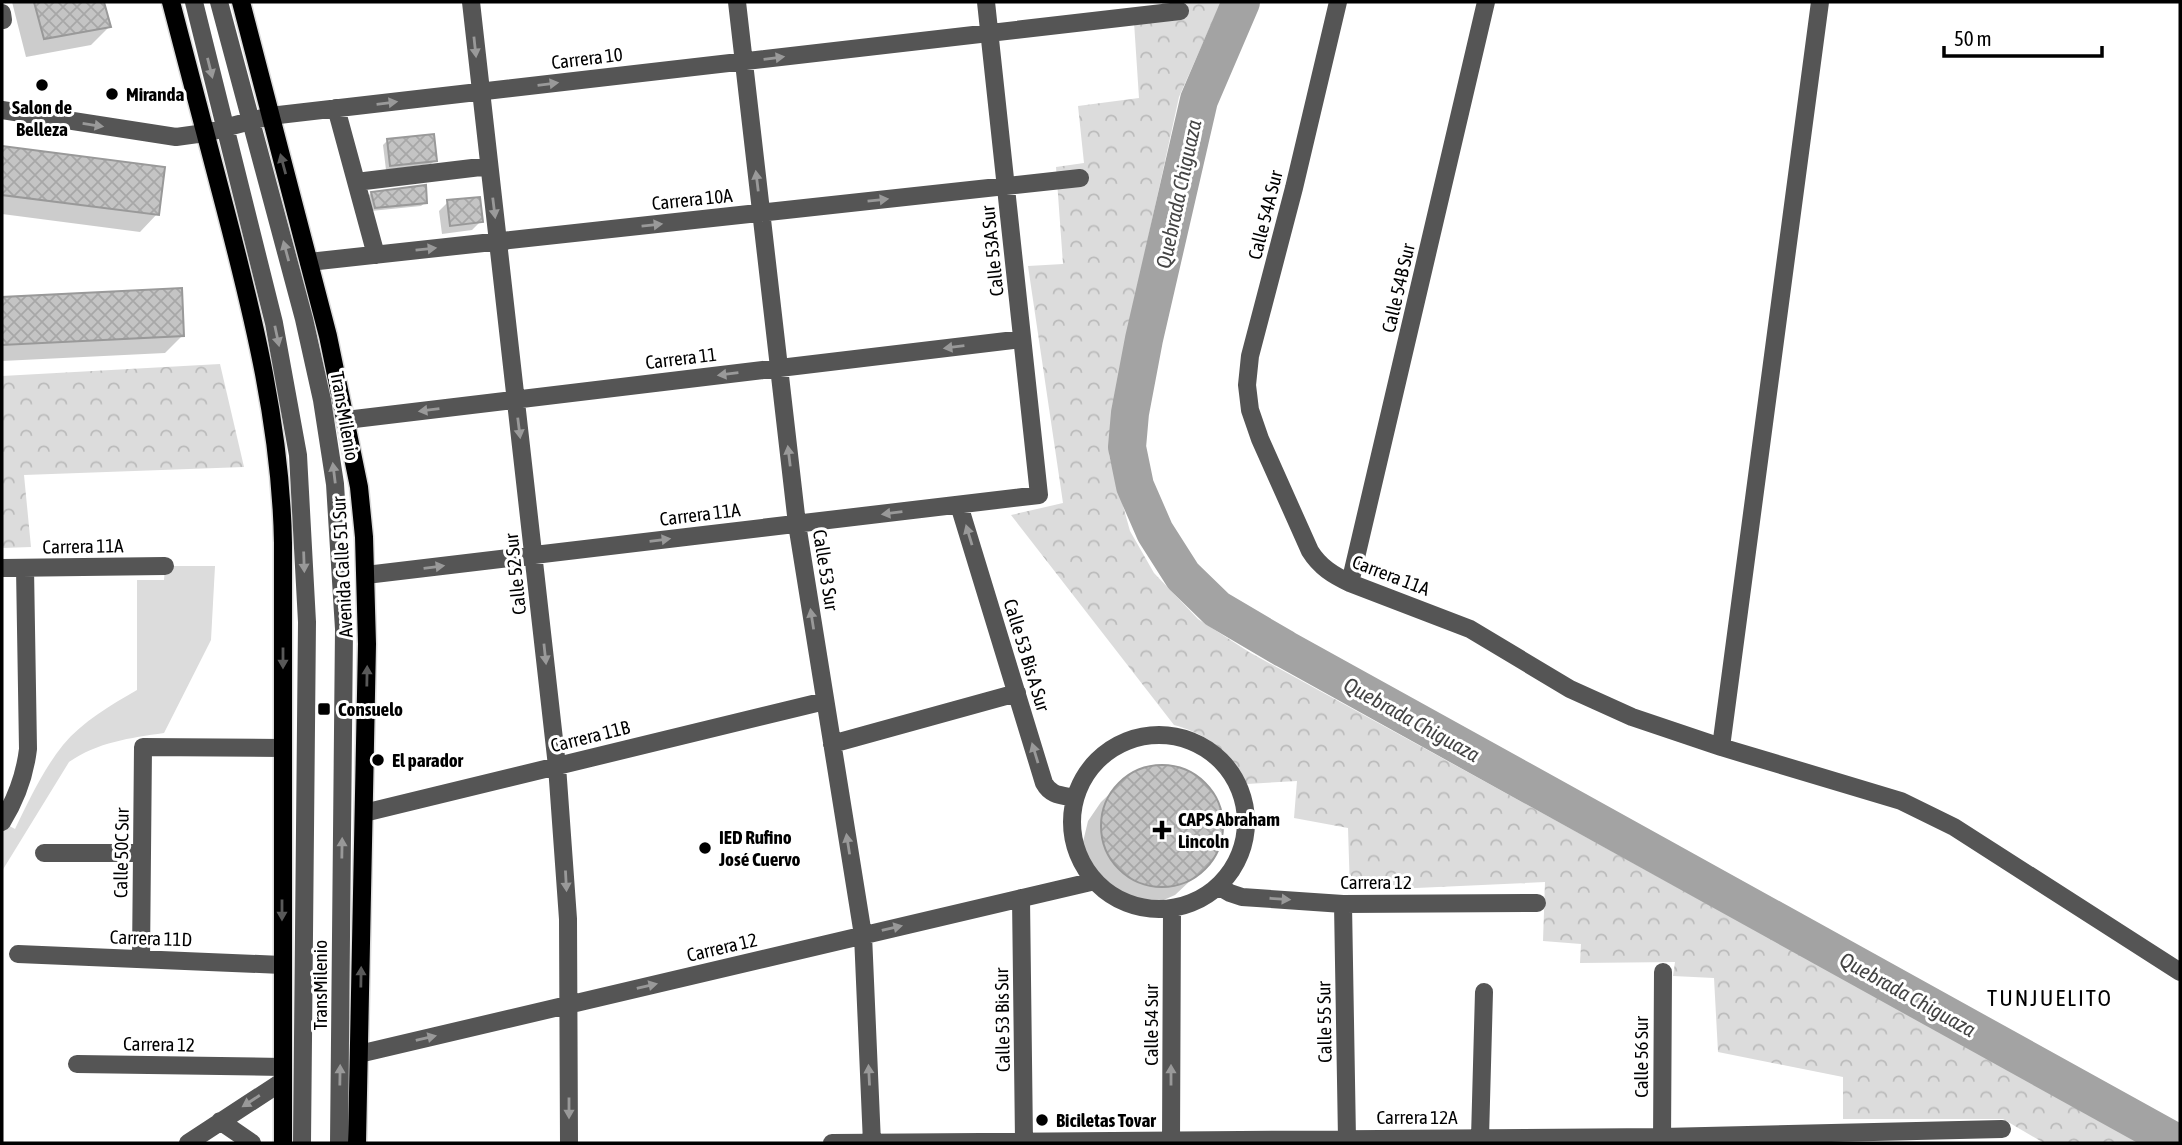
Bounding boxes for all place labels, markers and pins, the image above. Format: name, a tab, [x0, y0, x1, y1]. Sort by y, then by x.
marker: Salon de Belleza	[34, 77, 50, 93]
place label: Miranda	[126, 83, 184, 105]
marker: Miranda	[104, 86, 120, 102]
place label: Salon de Belleza	[12, 96, 72, 140]
place label: Consuelo	[338, 698, 403, 720]
marker: Consuelo	[316, 701, 332, 717]
place label: El parador	[392, 749, 464, 771]
marker: El parador	[370, 752, 386, 768]
place label: CAPS Abraham Lincoln	[1178, 808, 1280, 852]
marker: CAPS Abraham Lincoln	[1152, 820, 1172, 840]
place label: IED Rufino José Cuervo	[718, 826, 801, 870]
marker: IED Rufino José Cuervo	[697, 840, 713, 856]
place label: Biciletas Tovar	[1056, 1109, 1156, 1131]
marker: Biciletas Tovar	[1034, 1112, 1050, 1128]

